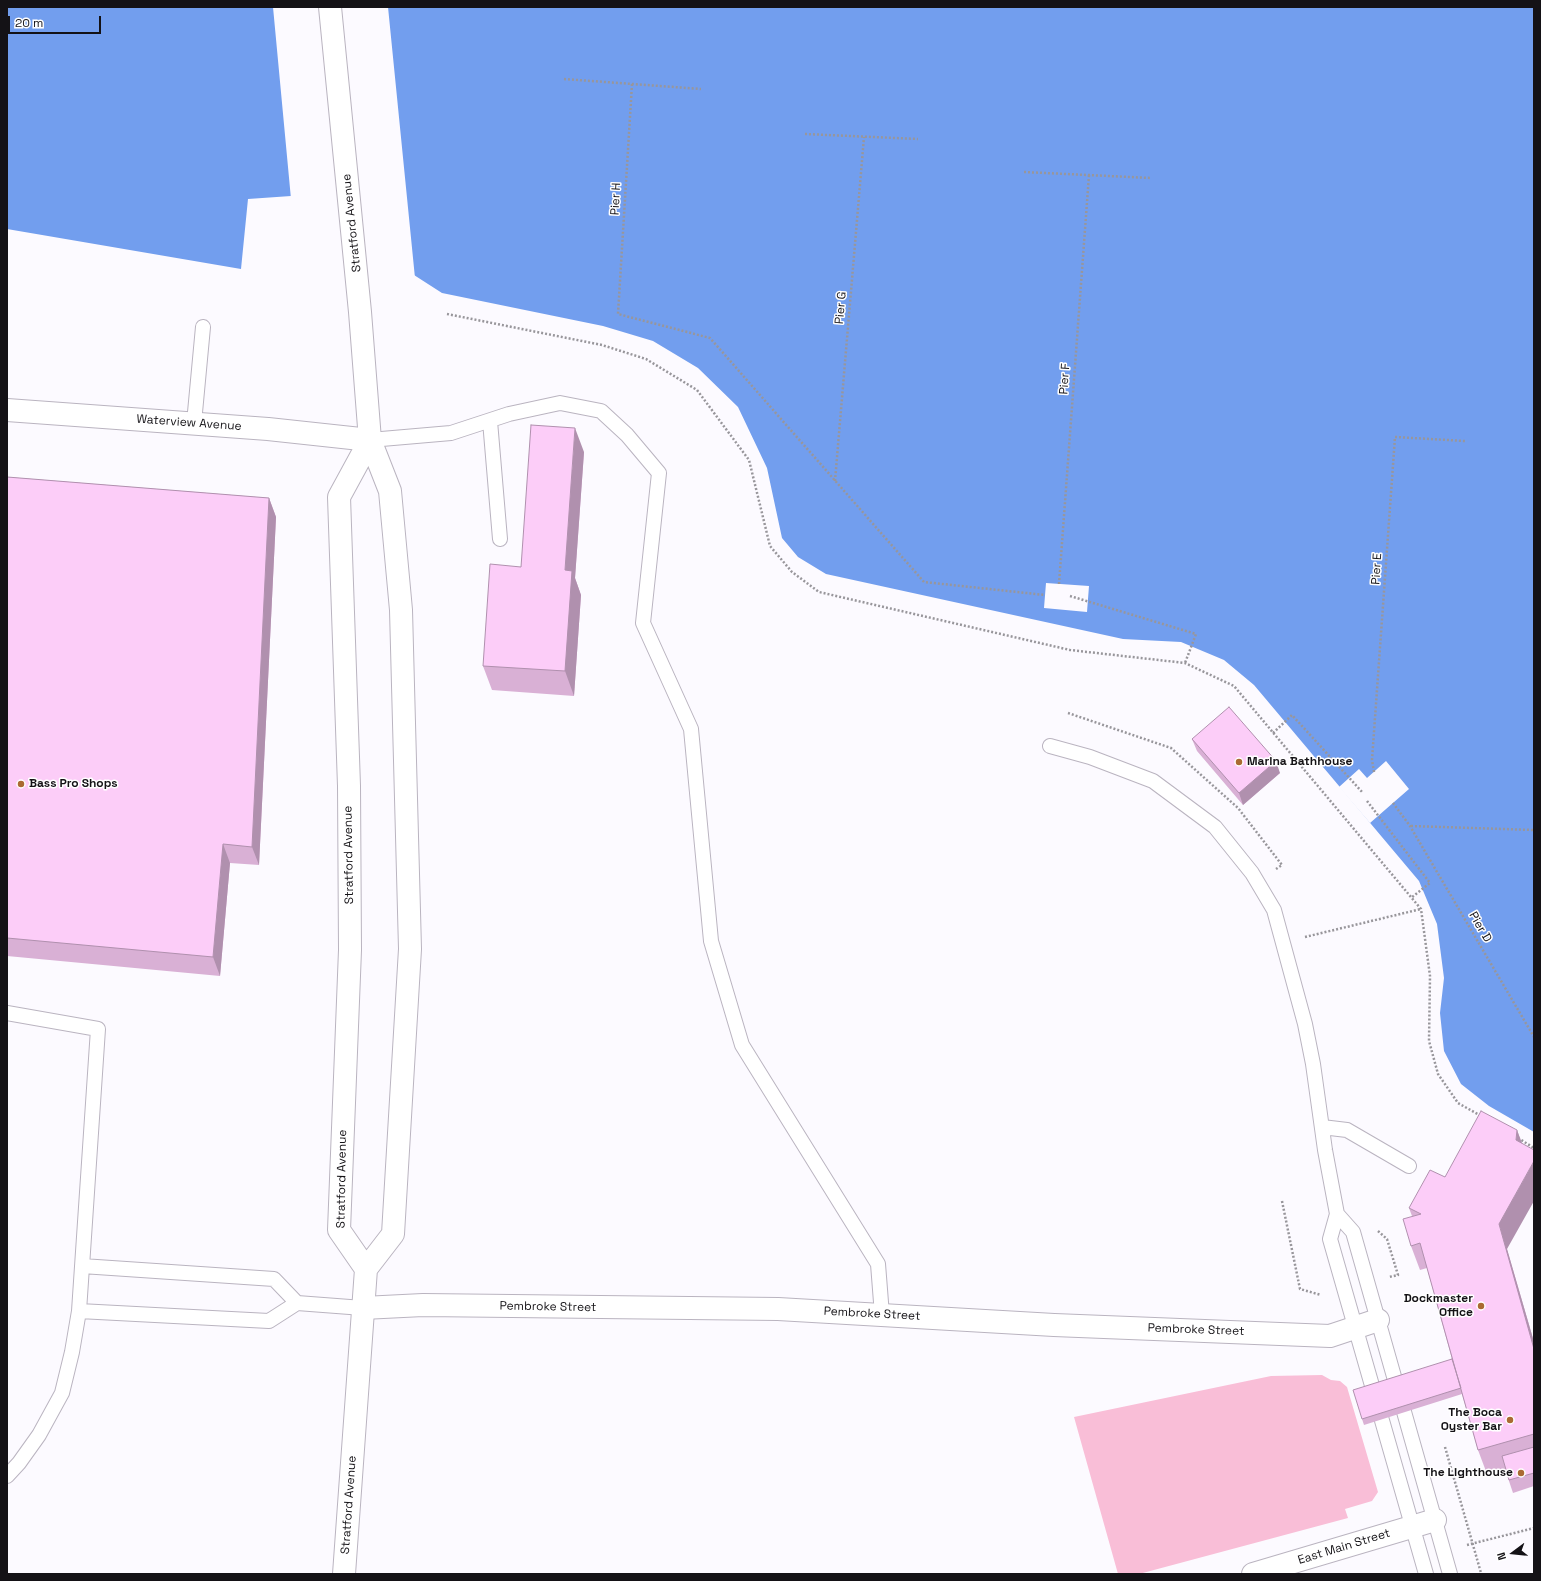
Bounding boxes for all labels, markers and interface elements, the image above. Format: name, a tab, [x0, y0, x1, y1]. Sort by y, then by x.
scale bar	[10, 8, 103, 34]
text: 20 m	[15, 15, 43, 31]
street label: Stratford Avenue	[340, 173, 364, 273]
street label: Pier H	[608, 182, 624, 216]
street label: Pier G	[832, 291, 850, 325]
street label: Pier F	[1057, 363, 1073, 395]
street label: Waterview Avenue	[136, 412, 242, 434]
street label: Pier E	[1369, 553, 1385, 585]
place label: Marina Bathhouse	[1247, 755, 1353, 769]
marker: Marina Bathhouse	[1234, 757, 1244, 767]
place label: Bass Pro Shops	[29, 777, 118, 791]
marker: Bass Pro Shops	[16, 779, 26, 789]
street label: Stratford Avenue	[341, 805, 357, 905]
street label: Pier D	[1466, 909, 1494, 945]
street label: Stratford Avenue	[334, 1129, 350, 1229]
place label: Dockmaster Office	[1404, 1292, 1473, 1320]
street label: Pembroke Street	[499, 1299, 597, 1315]
marker: Dockmaster Office	[1476, 1301, 1486, 1311]
street label: Pembroke Street	[823, 1304, 921, 1324]
street label: Pembroke Street	[1147, 1321, 1245, 1339]
place label: The Boca Oyster Bar	[1441, 1406, 1502, 1434]
marker: The Boca Oyster Bar	[1505, 1415, 1515, 1425]
street label: Stratford Avenue	[338, 1455, 360, 1555]
place label: The Lighthouse	[1423, 1466, 1513, 1480]
marker: The Lighthouse	[1516, 1468, 1526, 1478]
street label: East Main Street	[1296, 1526, 1392, 1568]
north arrow	[1493, 1533, 1533, 1573]
text: N	[1494, 1551, 1509, 1562]

